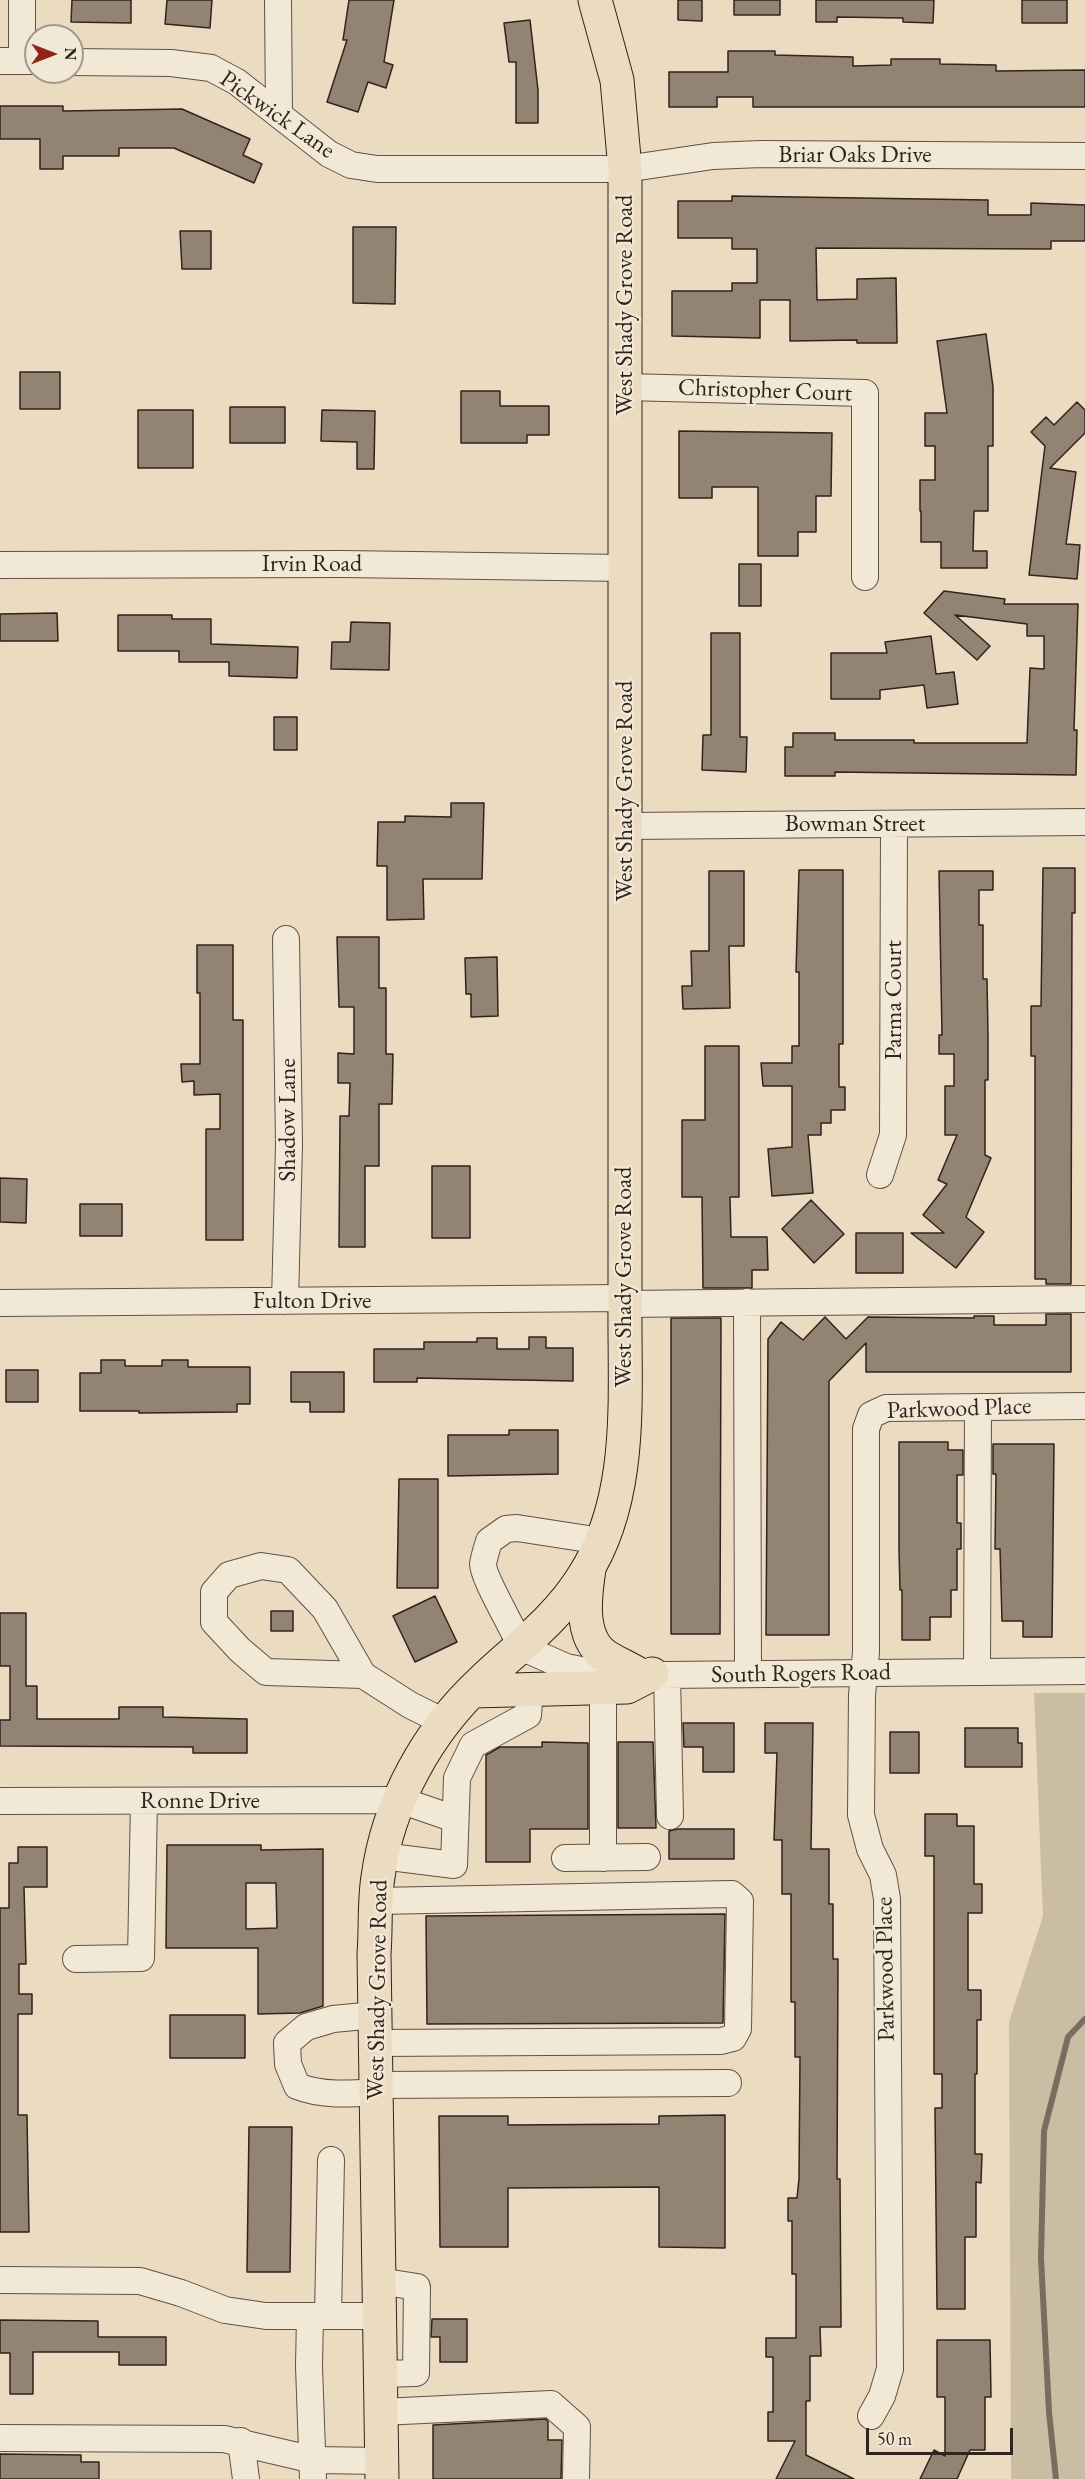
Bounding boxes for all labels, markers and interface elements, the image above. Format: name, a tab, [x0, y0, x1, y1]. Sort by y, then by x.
north arrow	[24, 24, 84, 84]
text: N	[60, 48, 81, 60]
street label: Pickwick Lane	[214, 65, 340, 165]
street label: Briar Oaks Drive	[778, 141, 932, 169]
street label: West Shady Grove Road	[611, 195, 639, 415]
street label: Christopher Court	[677, 374, 853, 408]
street label: Irvin Road	[262, 550, 362, 578]
street label: West Shady Grove Road	[611, 681, 639, 901]
street label: Bowman Street	[785, 810, 925, 838]
street label: Parma Court	[880, 940, 908, 1060]
street label: Shadow Lane	[274, 1058, 302, 1182]
street label: West Shady Grove Road	[610, 1167, 638, 1387]
street label: Fulton Drive	[253, 1287, 371, 1315]
street label: Parkwood Place	[886, 1392, 1032, 1426]
street label: South Rogers Road	[711, 1658, 891, 1690]
street label: Ronne Drive	[140, 1787, 260, 1815]
street label: West Shady Grove Road	[362, 1879, 394, 2101]
street label: Parkwood Place	[870, 1896, 902, 2042]
scale bar	[869, 2416, 1016, 2454]
text: 50 m	[877, 2427, 912, 2450]

